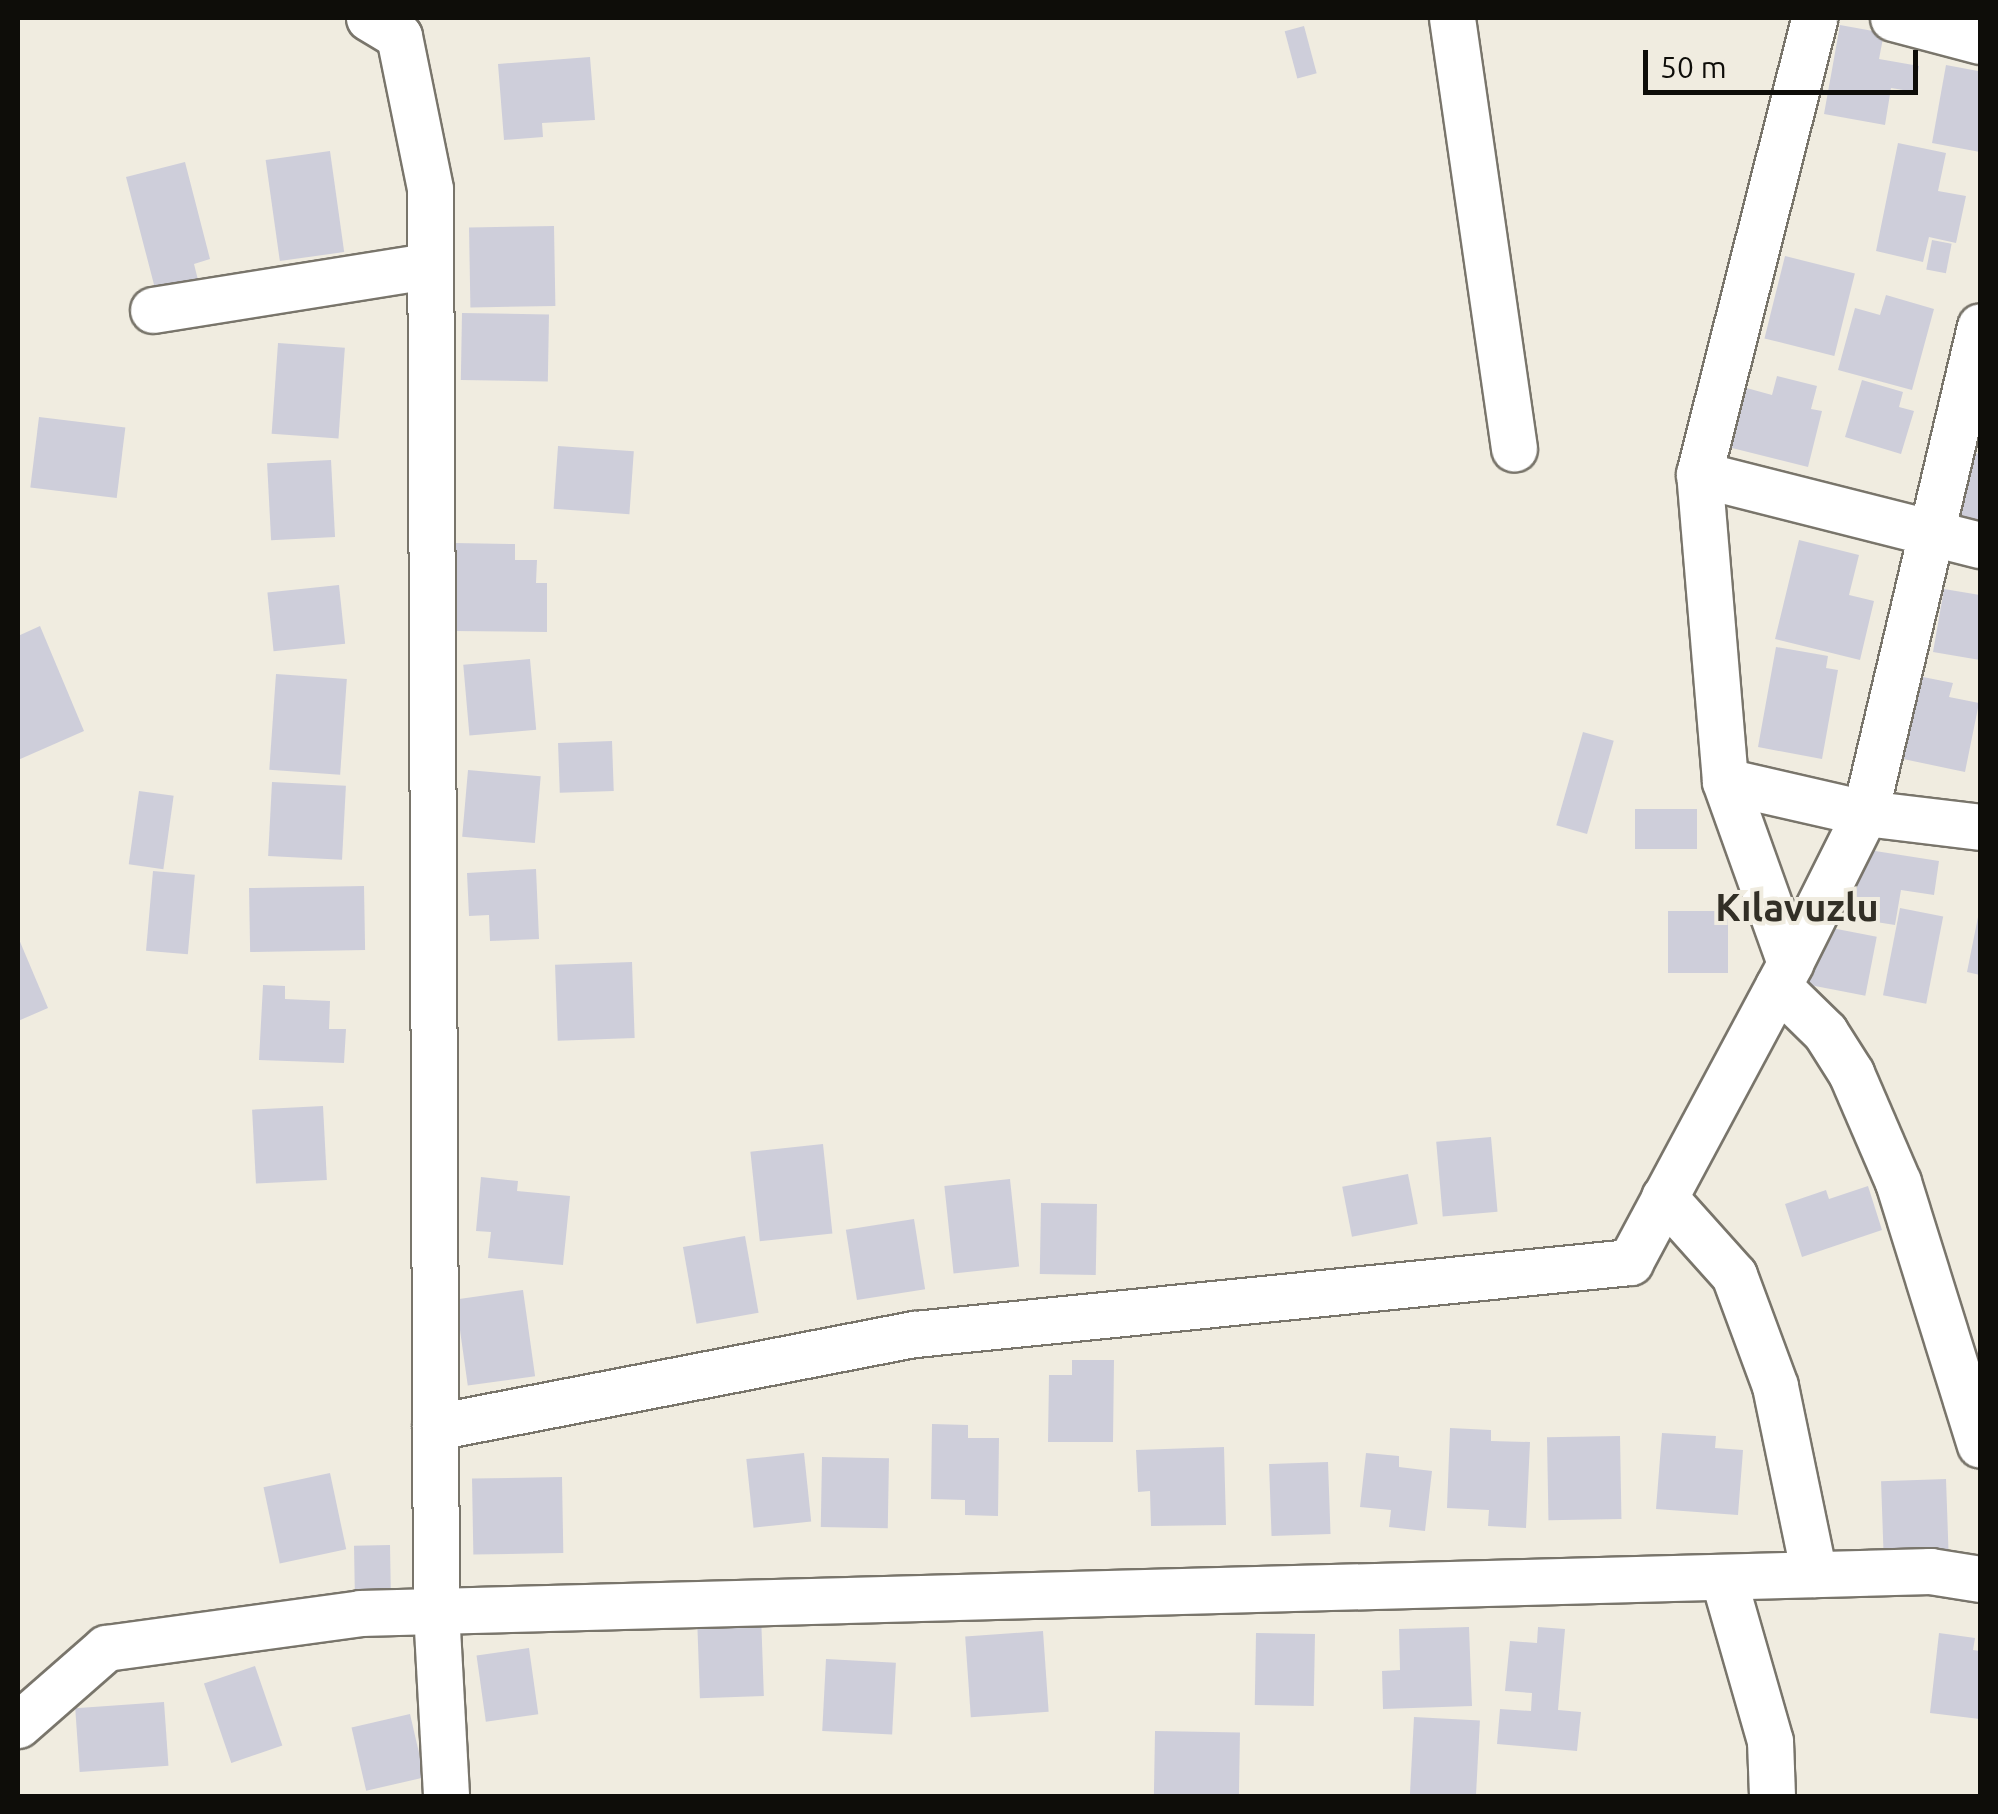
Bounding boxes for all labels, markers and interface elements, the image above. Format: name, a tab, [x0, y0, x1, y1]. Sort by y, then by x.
scale bar	[1648, 30, 1923, 92]
text: 50 m	[1660, 50, 1727, 84]
district label: Kılavuzlu	[1715, 885, 1879, 931]

